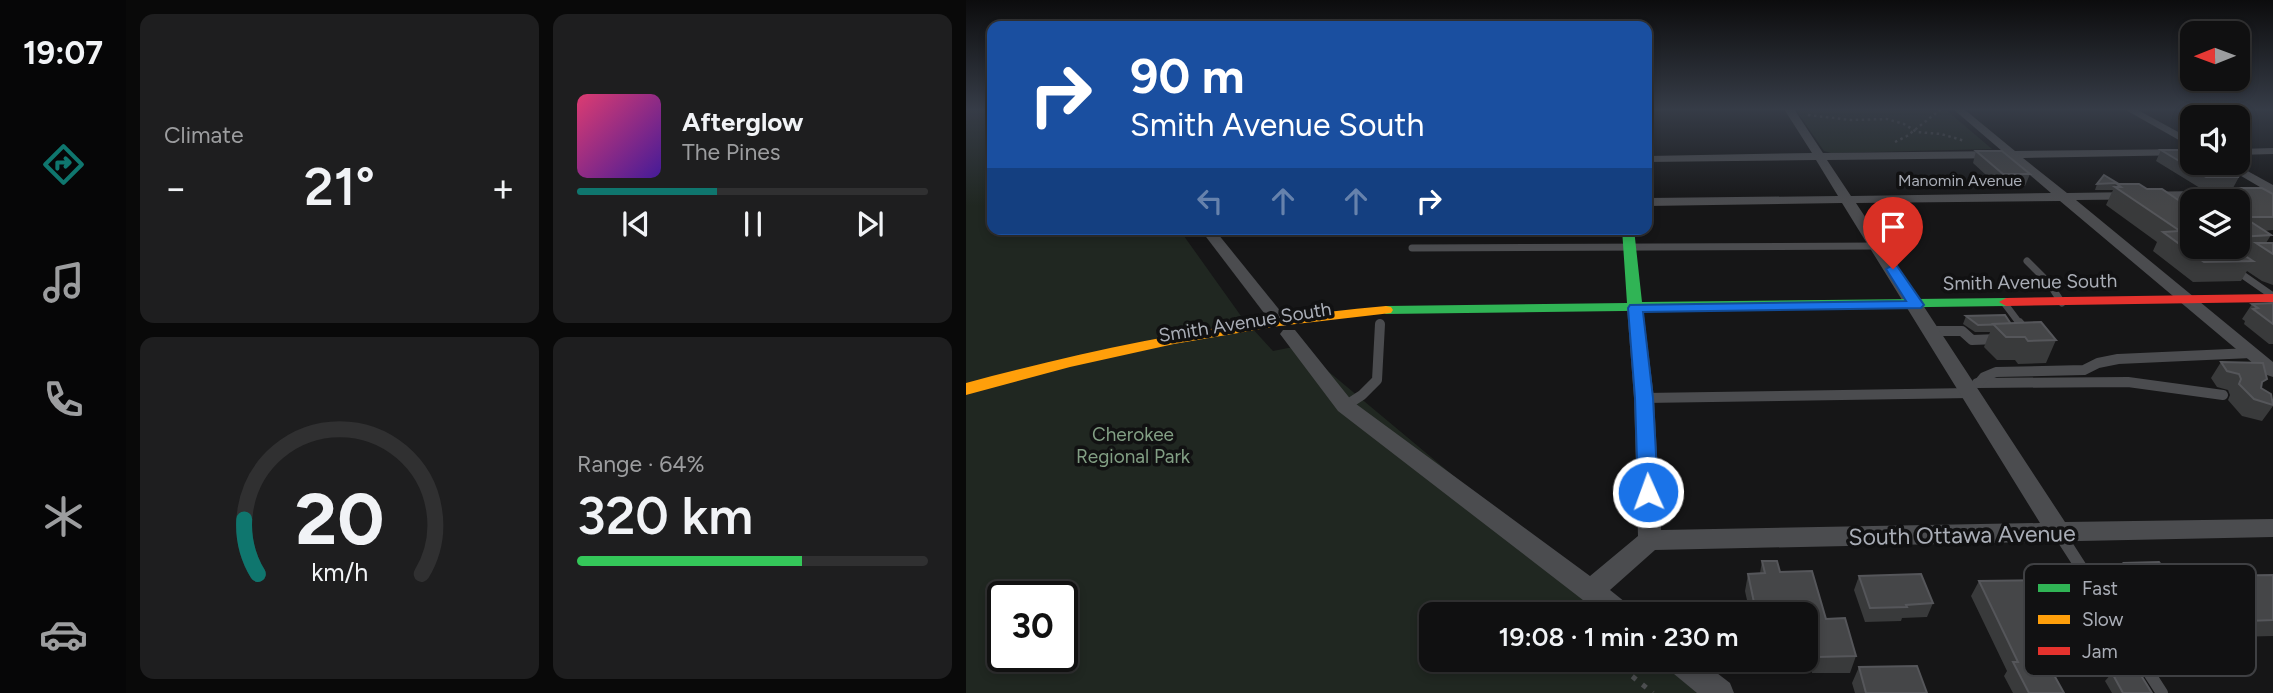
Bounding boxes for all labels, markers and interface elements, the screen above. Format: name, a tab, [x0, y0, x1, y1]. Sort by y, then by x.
north arrow	[2180, 21, 2250, 91]
map controls	[2180, 21, 2250, 259]
text: 19:07	[23, 34, 103, 72]
text: 90 m	[1130, 46, 1245, 105]
icon: right	[1015, 49, 1106, 140]
button: sound	[2180, 105, 2250, 175]
text: Afterglow	[682, 106, 804, 138]
text: Smith Avenue South	[1130, 106, 1424, 144]
text: Climate	[164, 121, 243, 149]
text: The Pines	[682, 138, 781, 166]
icon: directions	[39, 140, 88, 189]
text: 21°	[304, 156, 375, 218]
text: −	[164, 165, 188, 211]
text: +	[491, 165, 515, 211]
street label: Manomin Avenue	[1898, 171, 2022, 190]
icon: left	[1191, 182, 1229, 220]
icon: ahead	[1264, 182, 1302, 220]
icon: ahead	[1337, 182, 1375, 220]
icon: right	[1410, 182, 1448, 220]
button: layers	[2180, 189, 2250, 259]
pin	[1863, 197, 1923, 269]
icon: previous	[617, 205, 655, 243]
icon: pause	[734, 205, 772, 243]
icon: next	[851, 205, 889, 243]
icon: arrive	[1874, 208, 1912, 246]
icon: music	[39, 258, 88, 307]
street label: Smith Avenue South	[1942, 269, 2118, 295]
street label: Smith Avenue South	[1157, 297, 1333, 347]
icon: phone	[39, 375, 88, 424]
park label: Cherokee Regional Park	[1076, 423, 1191, 468]
text: Range · 64%	[577, 450, 705, 478]
position arrow	[1611, 455, 1685, 529]
text: 20	[295, 475, 384, 562]
text: 320 km	[577, 485, 753, 547]
icon: climate	[39, 492, 88, 541]
street label: South Ottawa Avenue	[1848, 519, 2076, 551]
text: km/h	[311, 557, 368, 587]
legend	[2024, 564, 2256, 676]
text: Fast	[2082, 577, 2118, 600]
speed limit sign: 30	[987, 581, 1078, 672]
text: Slow	[2082, 608, 2124, 631]
icon: car	[39, 610, 88, 659]
text: 19:08 · 1 min · 230 m	[1499, 621, 1738, 653]
text: Jam	[2082, 640, 2118, 663]

